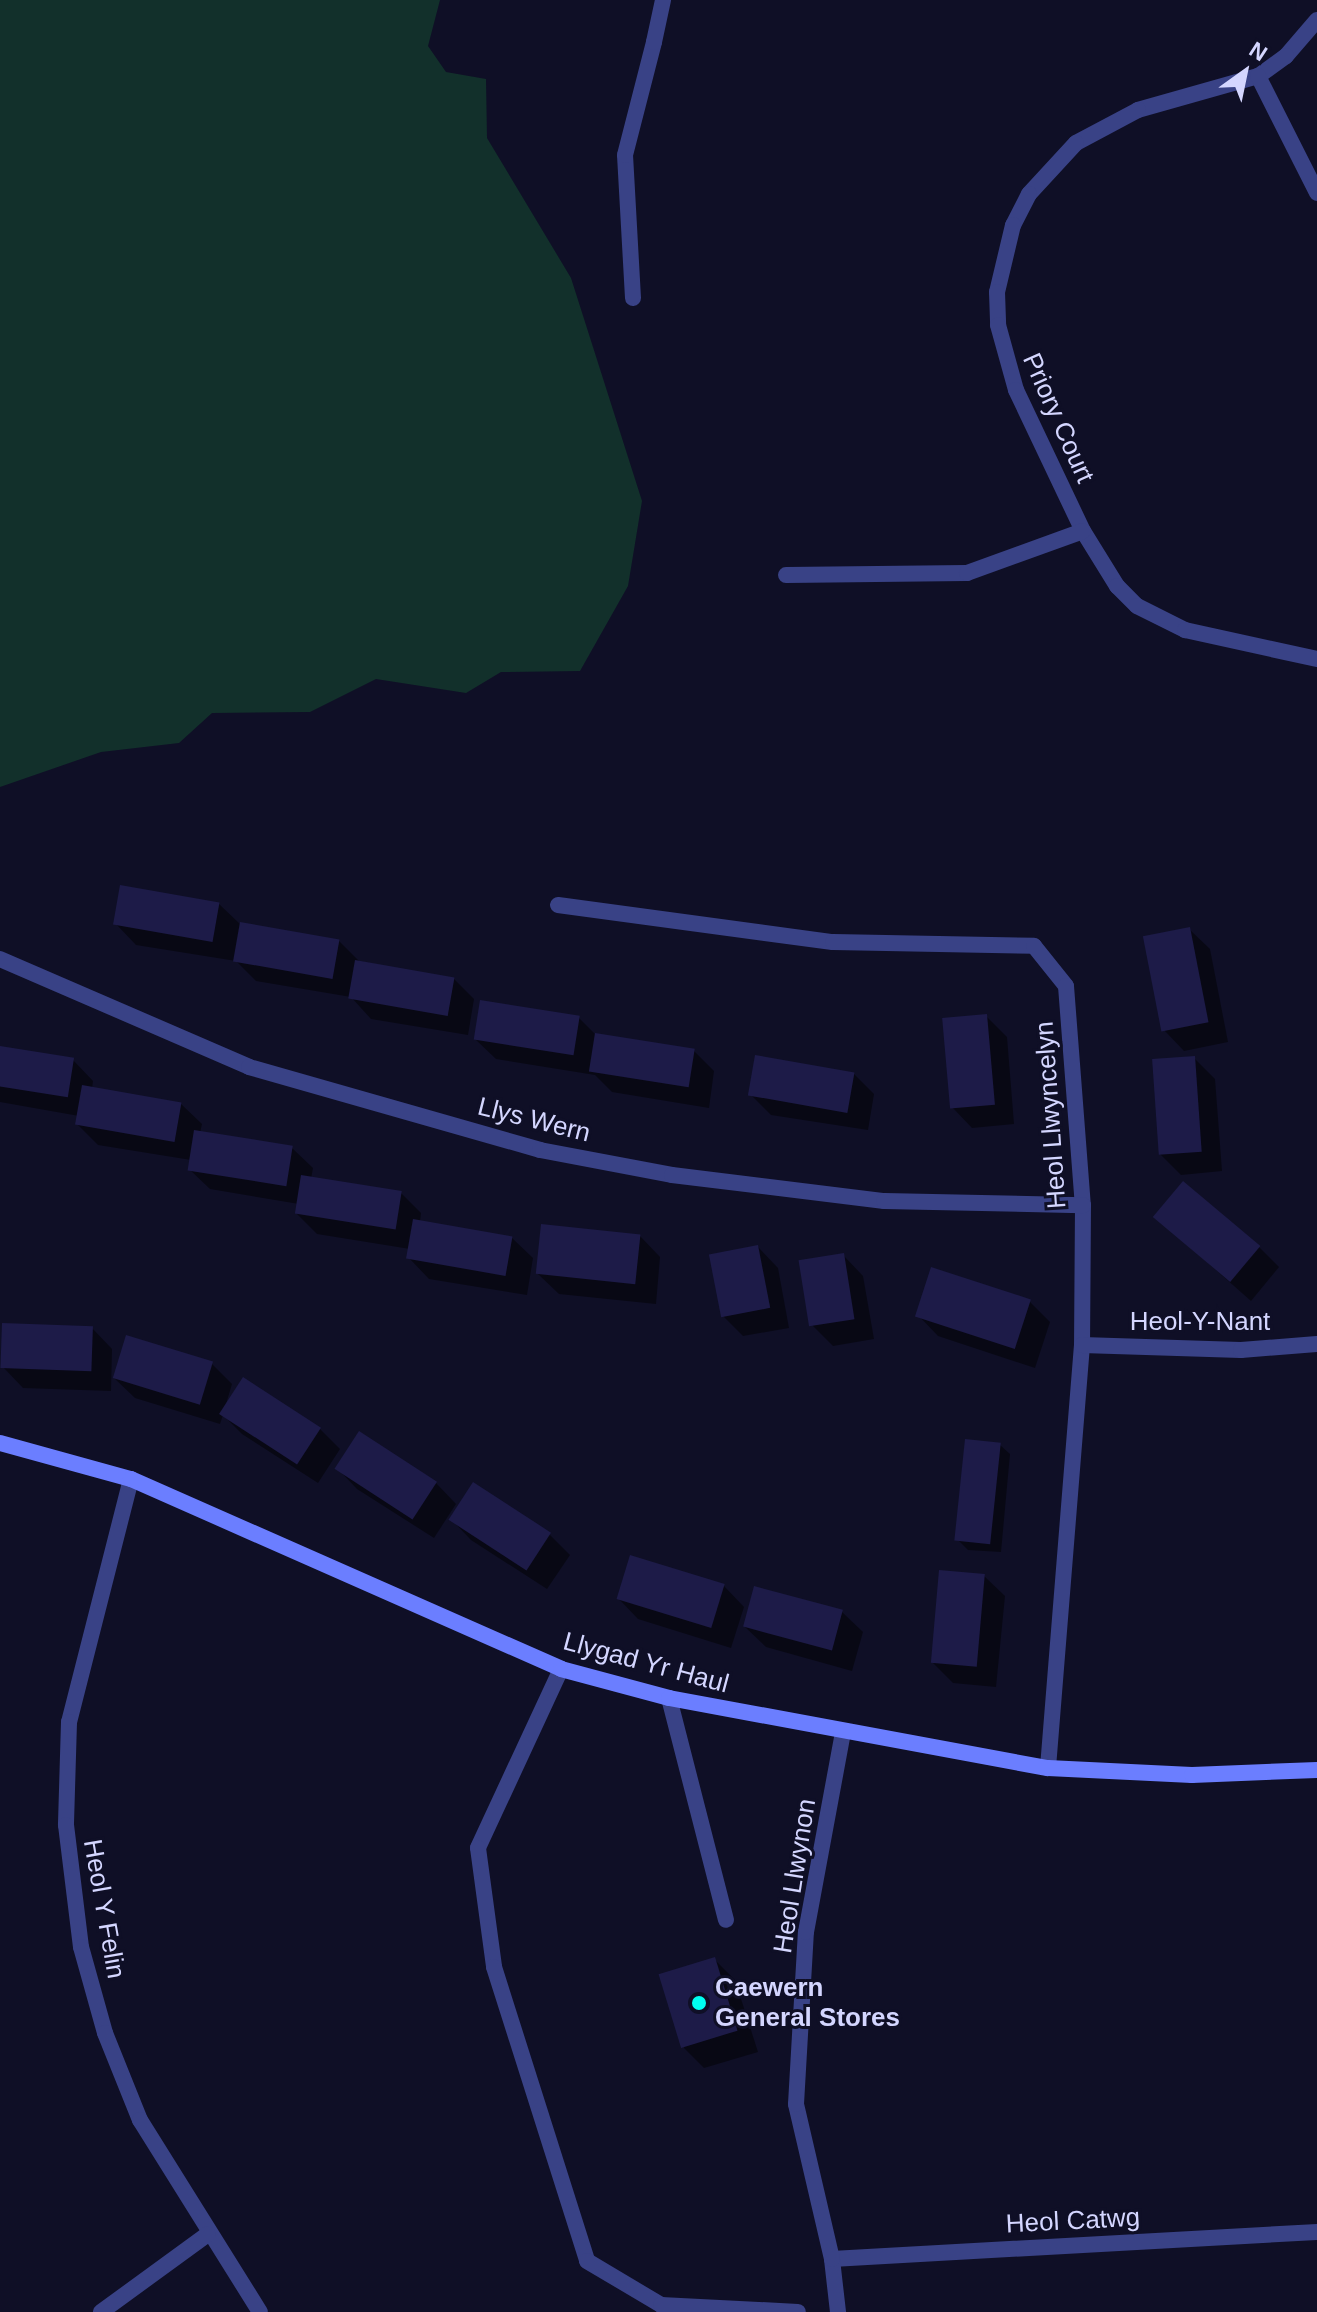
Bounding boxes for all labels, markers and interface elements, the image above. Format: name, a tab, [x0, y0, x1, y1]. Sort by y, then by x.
north arrow	[1205, 32, 1285, 112]
text: N	[1245, 37, 1272, 66]
street label: Priory Court	[1016, 348, 1100, 488]
street label: Heol Llwyncelyn	[1029, 1020, 1073, 1210]
street label: Llys Wern	[474, 1091, 594, 1149]
street label: Heol-Y-Nant	[1130, 1306, 1270, 1338]
street label: Llygad Yr Haul	[560, 1626, 732, 1700]
street label: Heol Llwynon	[767, 1796, 823, 1956]
street label: Heol Y Felin	[76, 1837, 132, 1981]
place label: Caewern General Stores	[715, 1972, 900, 2034]
marker: Caewern General Stores	[690, 1994, 708, 2012]
street label: Heol Catwg	[1005, 2202, 1141, 2240]

